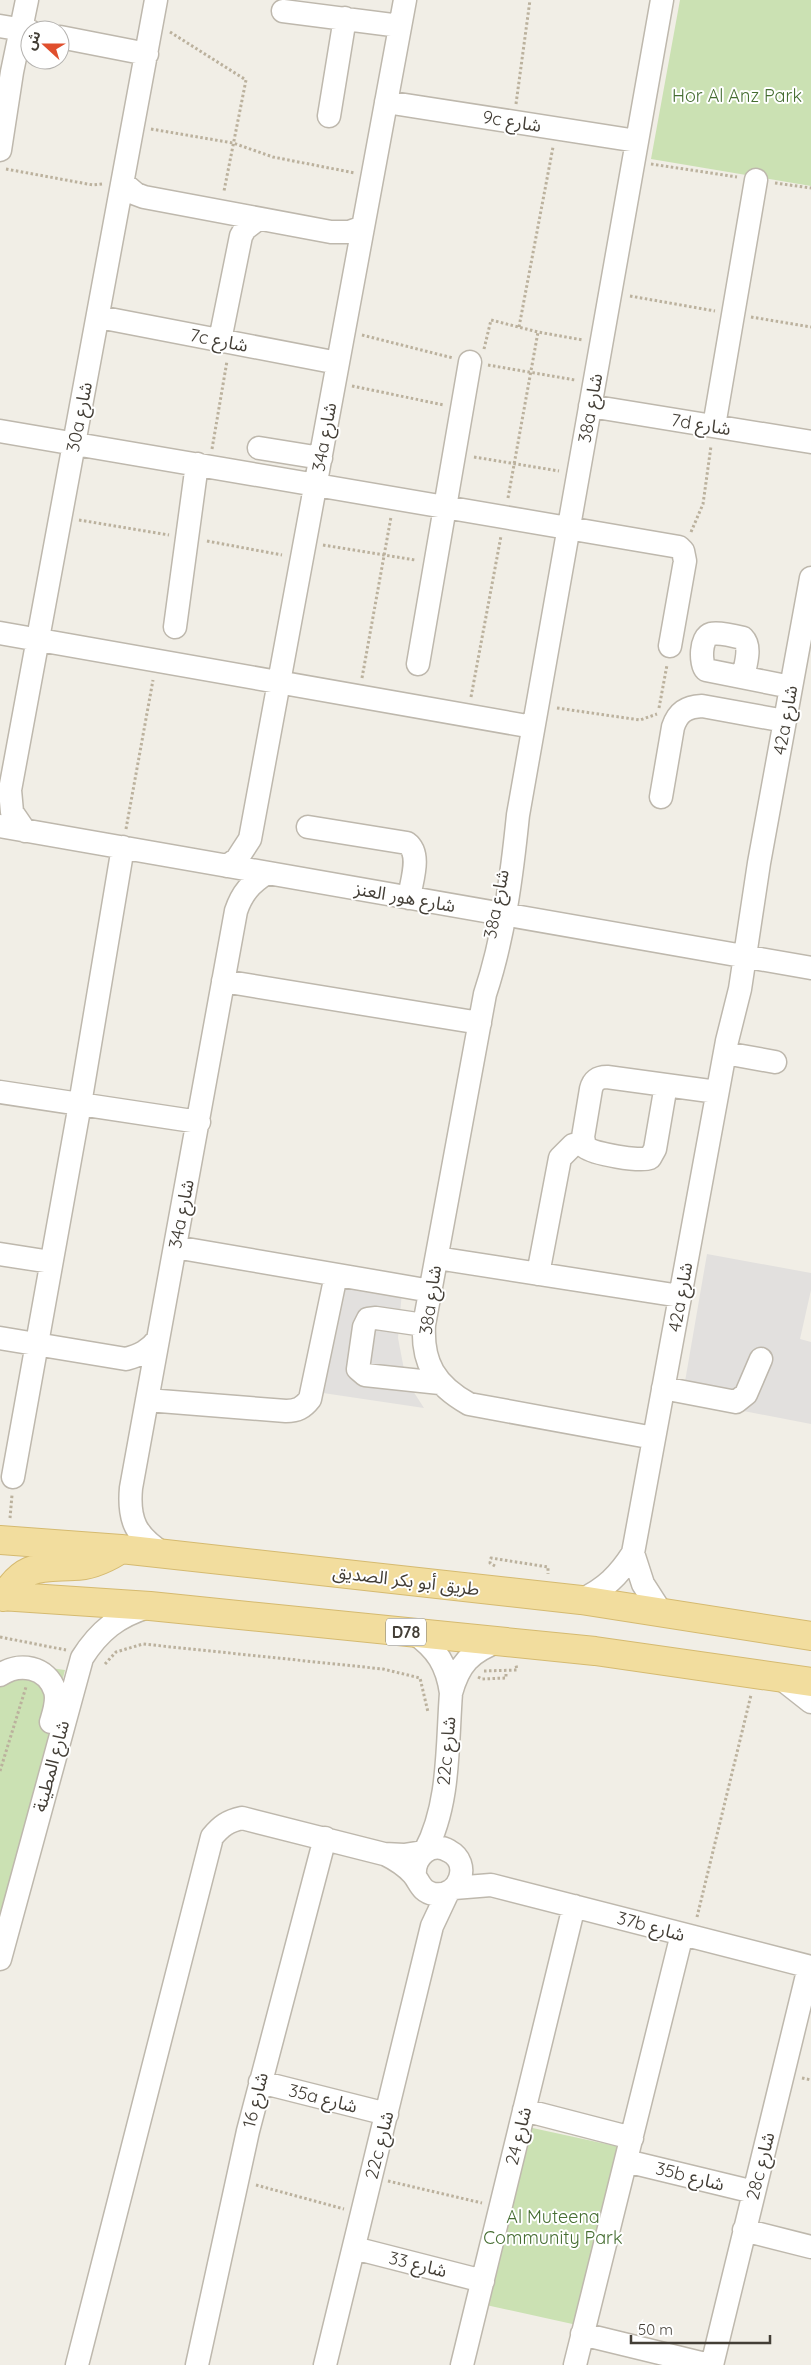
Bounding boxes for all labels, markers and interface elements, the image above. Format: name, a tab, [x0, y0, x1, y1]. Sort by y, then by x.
north arrow	[20, 20, 70, 70]
text: ش	[21, 28, 45, 53]
park label: Hor Al Anz Park	[672, 84, 802, 107]
street label: 9c شارع	[480, 105, 543, 140]
street label: 7c شارع	[187, 323, 250, 360]
street label: 38a شارع	[573, 371, 610, 445]
street label: 30a شارع	[61, 380, 100, 455]
street label: 34a شارع	[307, 401, 344, 474]
street label: 7d شارع	[669, 408, 733, 443]
street label: 42a شارع	[768, 683, 805, 757]
street label: 38a شارع	[478, 867, 517, 941]
street label: شارع هور العنز	[351, 877, 457, 920]
street label: 34a شارع	[163, 1178, 202, 1251]
street label: 42a شارع	[663, 1260, 700, 1334]
street label: 38a شارع	[414, 1264, 449, 1337]
street label: طريق أبو بكر الصديق	[331, 1560, 481, 1600]
road number: D78	[386, 1618, 426, 1645]
street label: 22c شارع	[432, 1715, 463, 1787]
street label: شارع المطينة	[28, 1718, 77, 1815]
street label: 37b شارع	[614, 1906, 688, 1949]
street label: شارع 16	[237, 2070, 276, 2131]
street label: 35a شارع	[285, 2078, 360, 2121]
street label: شارع 24	[500, 2104, 539, 2168]
street label: 22c شارع	[359, 2109, 401, 2182]
street label: 28c شارع	[740, 2130, 782, 2203]
street label: 35b شارع	[652, 2156, 727, 2199]
park label: Al Muteena Community Park	[483, 2205, 623, 2249]
street label: شارع 33	[386, 2246, 449, 2285]
scale bar	[631, 2312, 770, 2344]
text: 50 m	[638, 2320, 673, 2339]

